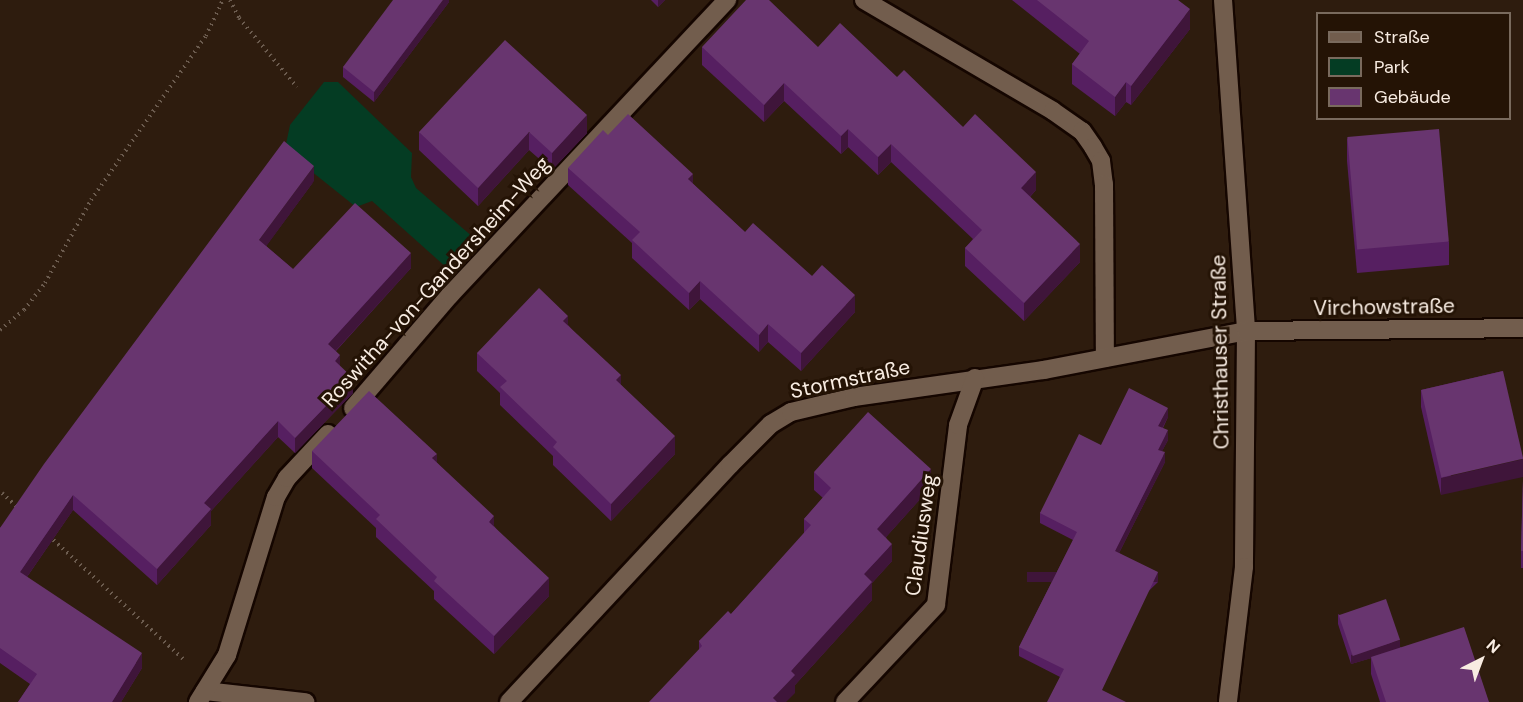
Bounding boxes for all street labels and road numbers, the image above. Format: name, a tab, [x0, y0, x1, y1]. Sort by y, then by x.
street label: Roswitha-von-Gandersheim-Weg	[317, 151, 555, 413]
street label: Christhauser Straße	[1206, 254, 1234, 450]
street label: Virchowstraße	[1313, 293, 1455, 321]
street label: Stormstraße	[788, 354, 912, 404]
street label: Claudiusweg	[900, 472, 942, 598]

